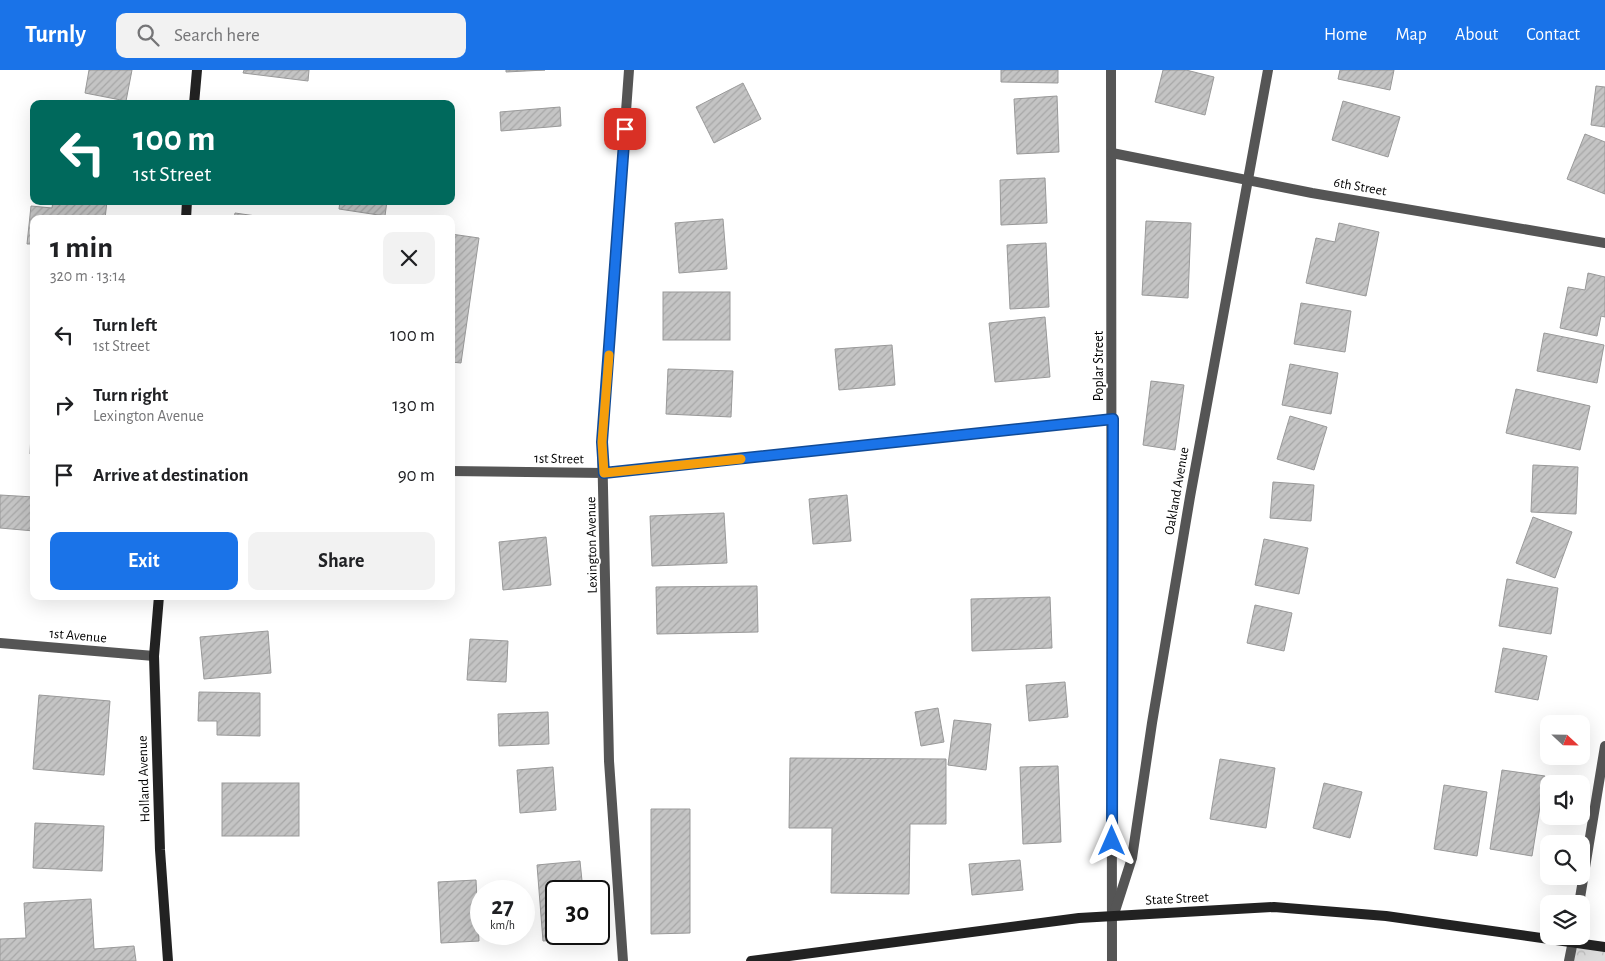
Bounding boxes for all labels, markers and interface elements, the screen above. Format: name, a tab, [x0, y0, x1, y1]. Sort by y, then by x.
search box	[116, 13, 466, 58]
icon: search	[134, 21, 162, 49]
text: Turnly	[25, 23, 86, 47]
text: Search here	[174, 26, 260, 45]
text: Home	[1324, 26, 1367, 44]
text: Map	[1395, 26, 1427, 44]
text: About	[1455, 26, 1498, 44]
text: Contact	[1526, 26, 1580, 44]
pin	[604, 108, 646, 150]
icon: arrive	[611, 115, 639, 143]
icon: left	[50, 120, 115, 185]
text: 100 m	[133, 122, 216, 157]
text: 1st Street	[133, 163, 211, 185]
street label: 6th Street	[1332, 175, 1388, 199]
button: close	[383, 232, 435, 284]
text: 1 min	[50, 233, 113, 263]
text: 320 m · 13:14	[50, 268, 126, 284]
text: Turn left	[93, 316, 157, 335]
icon: left	[50, 321, 78, 349]
text: 100 m	[390, 326, 435, 345]
street label: Poplar Street	[1092, 330, 1106, 401]
text: 1st Street	[93, 338, 150, 354]
text: Turn right	[93, 386, 168, 405]
icon: right	[50, 391, 78, 419]
text: 130 m	[392, 396, 435, 415]
text: Lexington Avenue	[93, 408, 204, 424]
street label: Oakland Avenue	[1162, 446, 1192, 536]
street label: 1st Street	[534, 452, 585, 466]
icon: arrive	[50, 461, 78, 489]
text: Arrive at destination	[93, 466, 249, 485]
text: 90 m	[398, 466, 435, 485]
street label: Lexington Avenue	[584, 496, 600, 594]
button: Exit	[50, 532, 238, 590]
button: Share	[248, 532, 435, 590]
street label: 1st Avenue	[49, 627, 107, 645]
north arrow	[1540, 715, 1590, 765]
map controls	[1540, 715, 1590, 945]
street label: Holland Avenue	[135, 735, 153, 823]
button: sound	[1540, 775, 1590, 825]
position arrow	[1085, 814, 1137, 866]
button: search	[1540, 835, 1590, 885]
speed limit sign: 30	[545, 880, 610, 945]
street label: State Street	[1145, 890, 1210, 908]
text: 27	[491, 894, 514, 919]
button: layers	[1540, 895, 1590, 945]
text: km/h	[490, 919, 515, 931]

